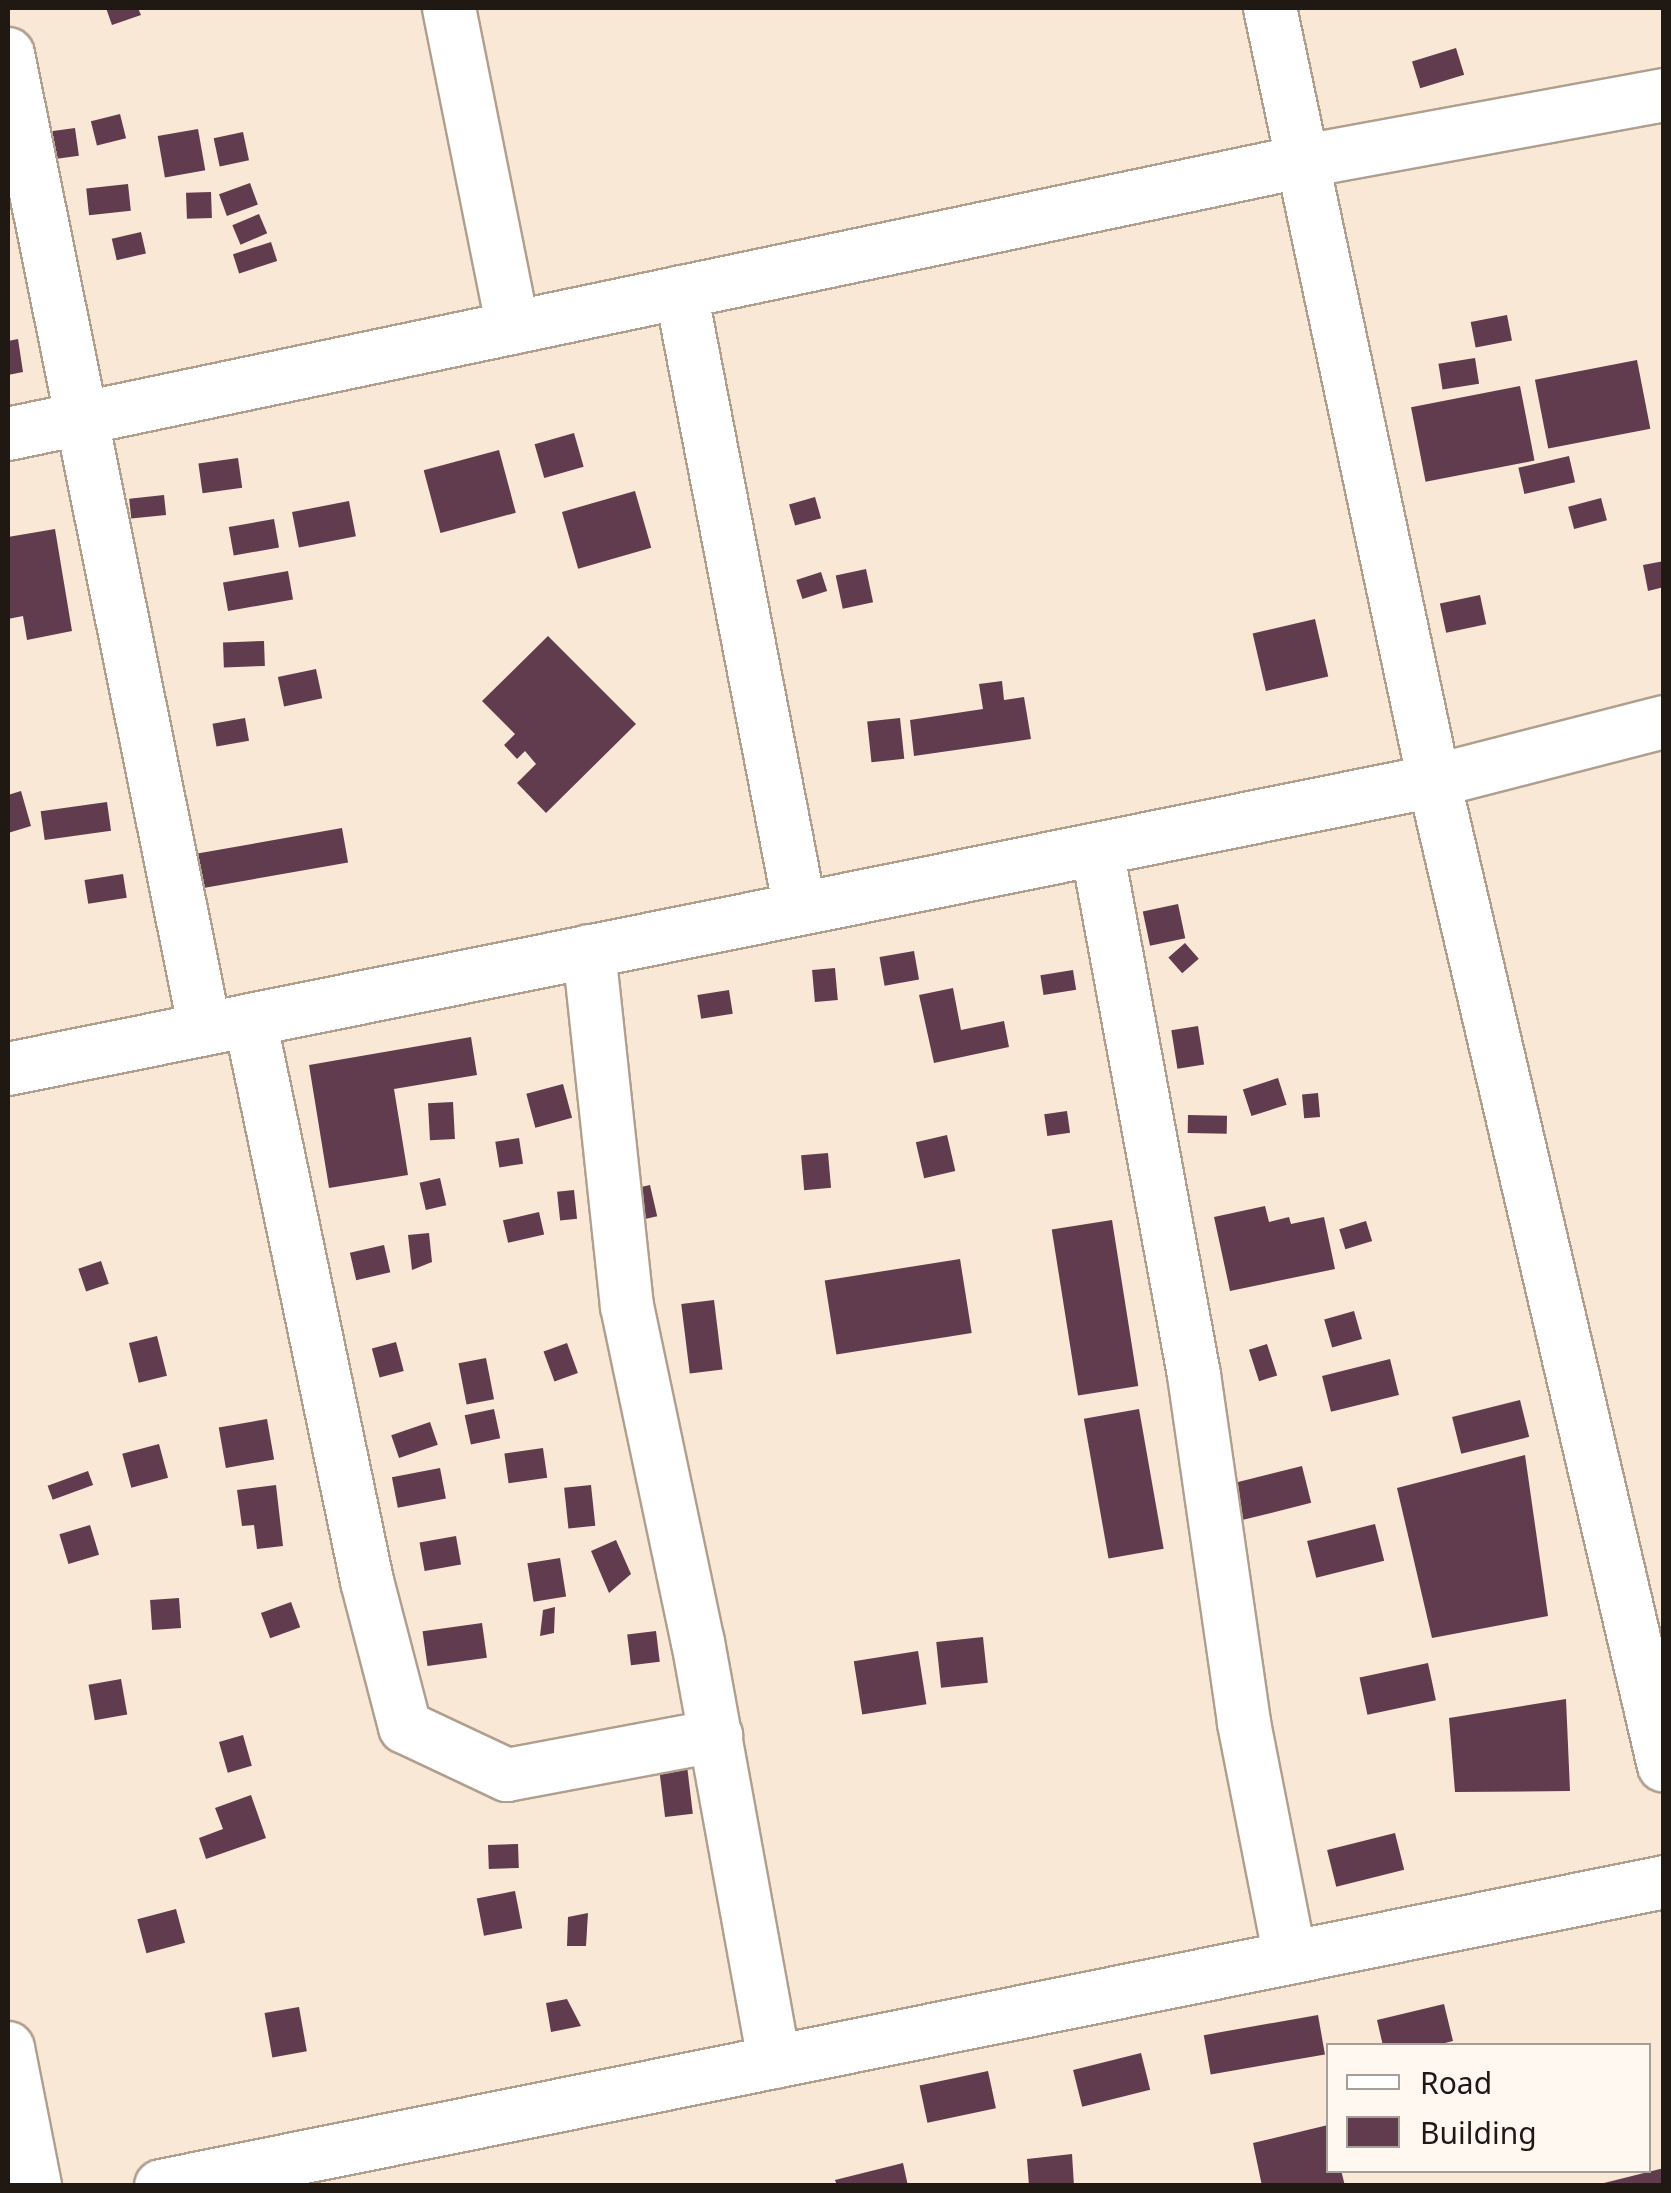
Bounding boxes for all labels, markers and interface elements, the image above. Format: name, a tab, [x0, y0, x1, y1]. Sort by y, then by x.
legend	[1326, 2043, 1651, 2173]
text: Road	[1420, 2062, 1492, 2103]
text: Building	[1420, 2112, 1537, 2153]

